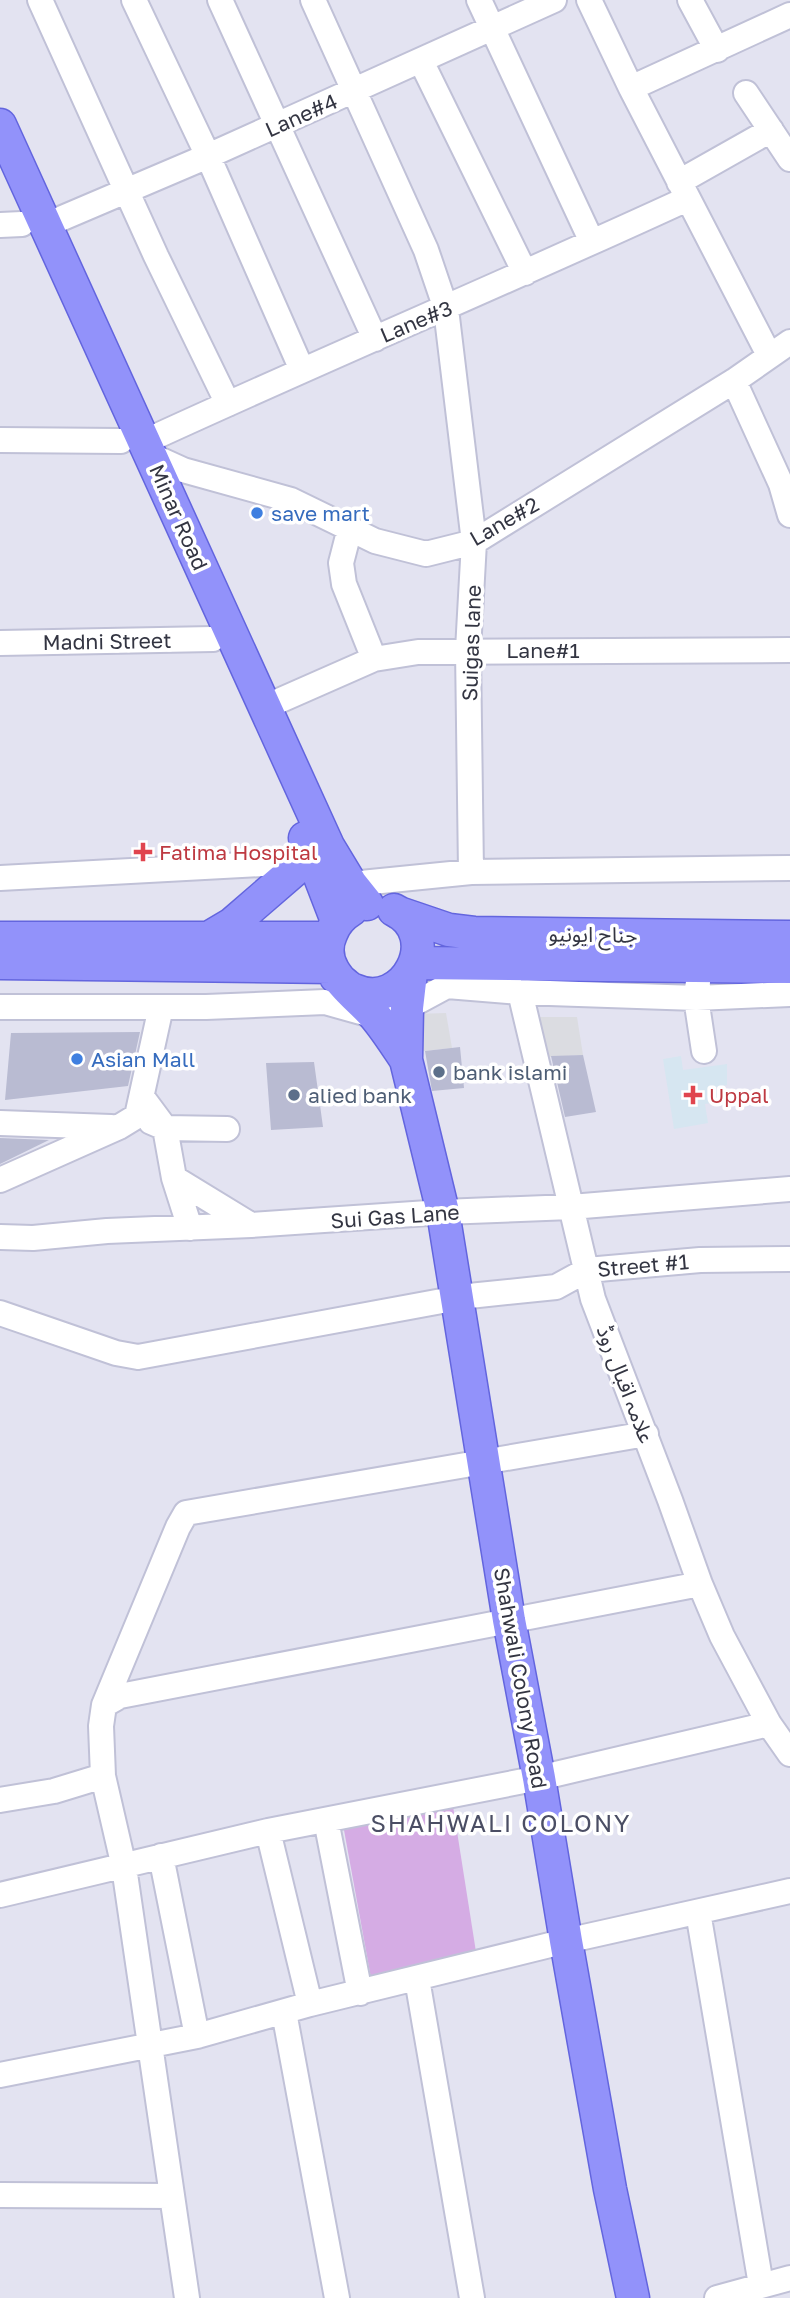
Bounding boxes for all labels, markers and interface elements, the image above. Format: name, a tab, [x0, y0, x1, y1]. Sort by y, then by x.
street label: Lane#4	[261, 88, 341, 142]
street label: Lane#3	[376, 294, 456, 348]
street label: Minar Road	[144, 460, 214, 574]
street label: Lane#2	[465, 491, 543, 551]
place label: save mart	[271, 500, 370, 526]
marker: save mart	[249, 505, 265, 521]
street label: Suigas lane	[456, 584, 486, 702]
street label: Madni Street	[42, 627, 172, 655]
street label: Lane#1	[506, 637, 580, 663]
place label: Fatima Hospital	[159, 839, 318, 865]
marker: Fatima Hospital	[133, 842, 153, 862]
street label: جناح ایونیو	[548, 920, 638, 951]
place label: Asian Mall	[91, 1046, 195, 1072]
marker: Asian Mall	[69, 1051, 85, 1067]
place label: bank islami	[453, 1059, 567, 1085]
marker: bank islami	[431, 1064, 447, 1080]
place label: alied bank	[308, 1082, 412, 1108]
place label: Uppal	[709, 1082, 769, 1108]
marker: Uppal	[683, 1085, 703, 1105]
marker: alied bank	[286, 1087, 302, 1103]
street label: Sui Gas Lane	[330, 1199, 460, 1233]
street label: Street #1	[596, 1248, 690, 1282]
street label: علامہ اقبال روڈ	[592, 1321, 660, 1447]
street label: Shahwali Colony Road	[489, 1565, 553, 1791]
district label: SHAHWALI COLONY	[371, 1808, 631, 1837]

